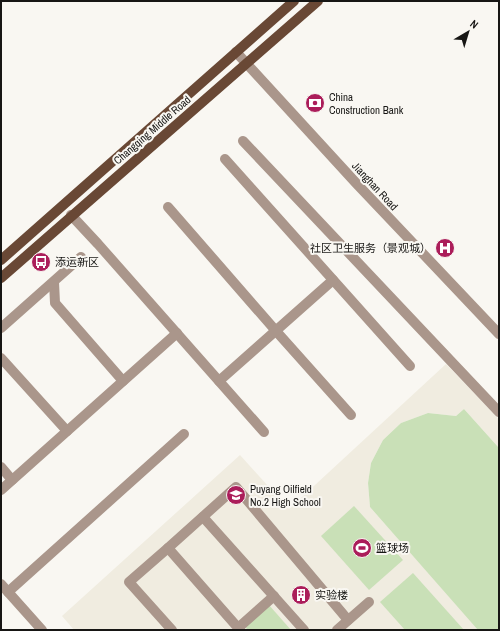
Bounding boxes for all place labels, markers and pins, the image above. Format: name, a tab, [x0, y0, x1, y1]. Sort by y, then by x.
place label: China Construction Bank	[329, 90, 404, 117]
bank icon: China Construction Bank	[304, 92, 326, 114]
hospital icon: 社区卫生服务（景观城）	[434, 237, 456, 259]
place label: 社区卫生服务（景观城）	[310, 241, 431, 255]
bus stop icon: 添运新区	[30, 251, 52, 273]
place label: 添运新区	[55, 255, 99, 269]
place label: Puyang Oilfield No.2 High School	[250, 482, 321, 509]
school or university icon: Puyang Oilfield No.2 High School	[225, 484, 247, 506]
sports icon: 篮球场	[351, 537, 373, 559]
place label: 篮球场	[376, 541, 409, 555]
building icon: 实验楼	[290, 584, 312, 606]
place label: 实验楼	[315, 588, 348, 602]

